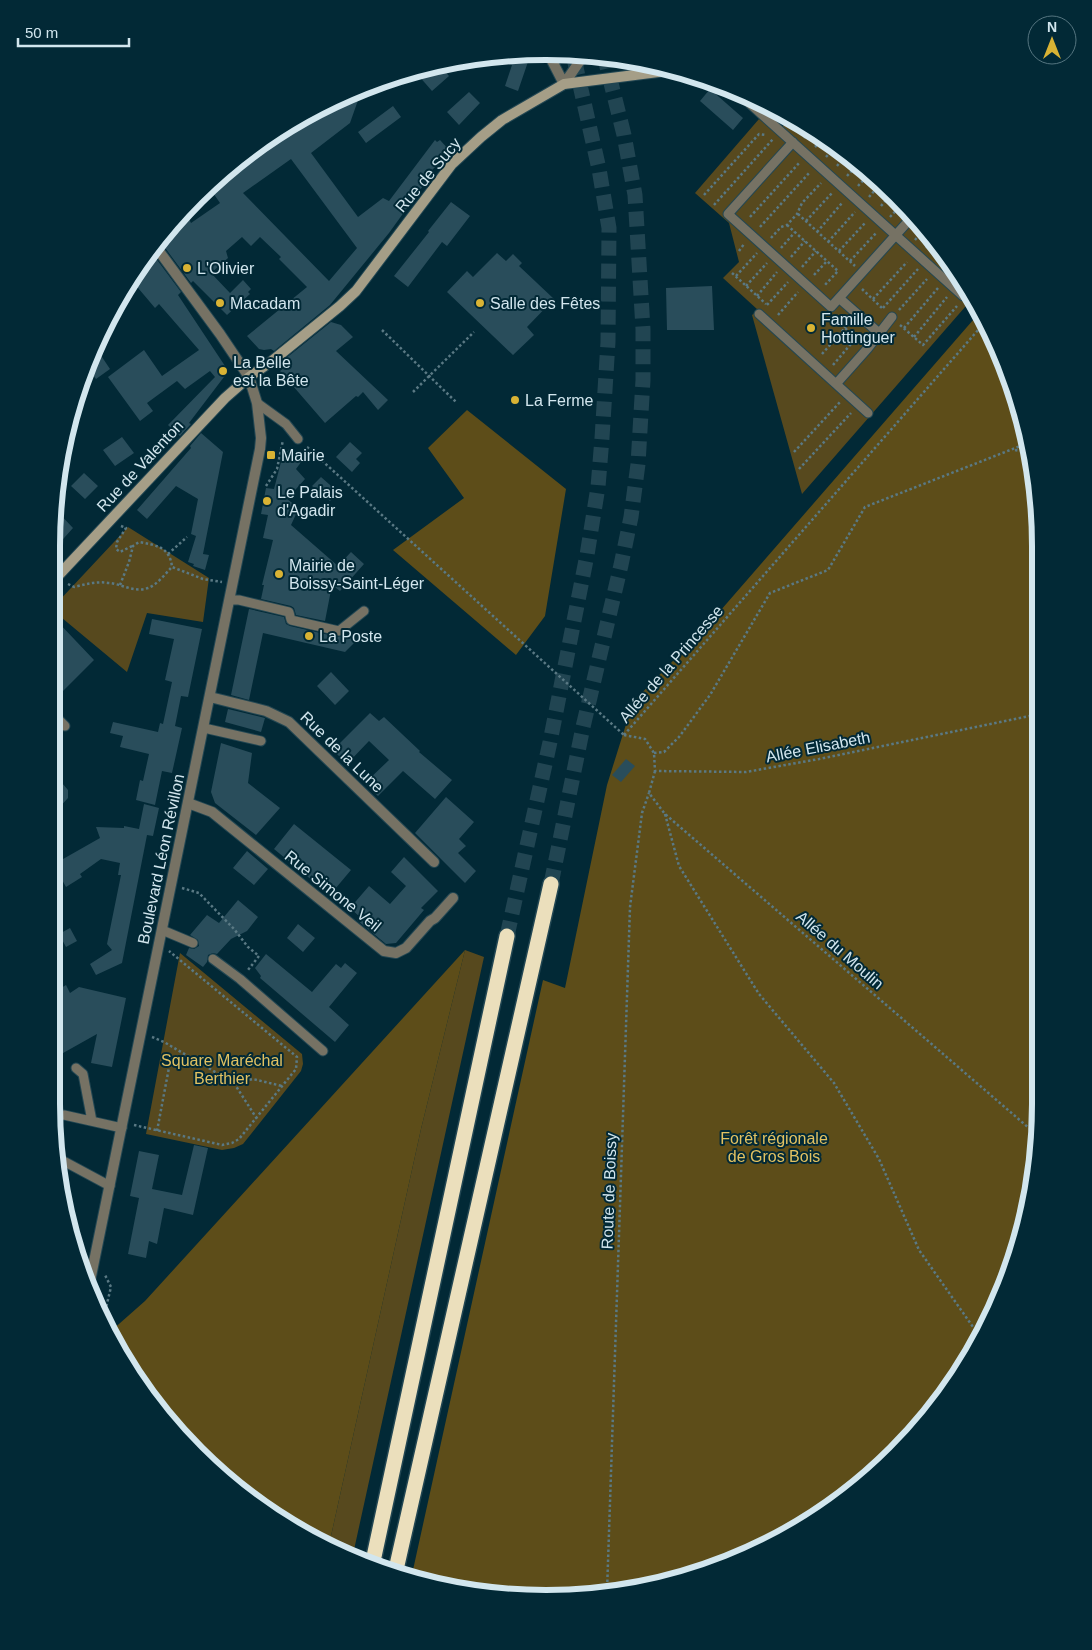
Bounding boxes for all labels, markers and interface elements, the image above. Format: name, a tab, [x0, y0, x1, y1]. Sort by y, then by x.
scale bar	[18, 15, 129, 47]
north arrow	[1027, 15, 1077, 65]
text: N	[1047, 19, 1057, 35]
text: 50 m	[25, 24, 58, 41]
street label: Rue de Sucy	[392, 134, 464, 216]
place label: L'Olivier	[197, 260, 255, 277]
marker: L'Olivier	[181, 262, 193, 274]
place label: Macadam	[230, 295, 300, 312]
place label: Salle des Fêtes	[490, 295, 600, 312]
marker: Macadam	[214, 297, 226, 309]
marker: Salle des Fêtes	[474, 297, 486, 309]
place label: Famille Hottinguer	[821, 311, 895, 346]
marker: Famille Hottinguer	[805, 322, 817, 334]
place label: La Belle est la Bête	[233, 354, 309, 389]
marker: La Belle est la Bête	[217, 365, 229, 377]
place label: La Ferme	[525, 392, 594, 409]
marker: La Ferme	[509, 394, 521, 406]
street label: Rue de Valenton	[94, 417, 186, 515]
place label: Mairie	[281, 447, 325, 464]
marker: Mairie	[265, 449, 277, 461]
place label: Le Palais d'Agadir	[277, 484, 343, 519]
marker: Le Palais d'Agadir	[261, 495, 273, 507]
place label: Mairie de Boissy-Saint-Léger	[289, 557, 425, 592]
marker: Mairie de Boissy-Saint-Léger	[273, 568, 285, 580]
street label: Allée de la Princesse	[616, 602, 726, 726]
place label: La Poste	[319, 628, 382, 645]
marker: La Poste	[303, 630, 315, 642]
street label: Rue de la Lune	[297, 708, 387, 796]
street label: Allée Elisabeth	[764, 729, 872, 765]
street label: Boulevard Léon Révillon	[135, 772, 187, 946]
street label: Rue Simone Veil	[282, 847, 384, 935]
street label: Allée du Moulin	[793, 908, 887, 992]
park label: Square Maréchal Berthier	[161, 1052, 283, 1087]
park label: Forêt régionale de Gros Bois	[720, 1130, 828, 1165]
street label: Route de Boissy	[598, 1132, 620, 1250]

